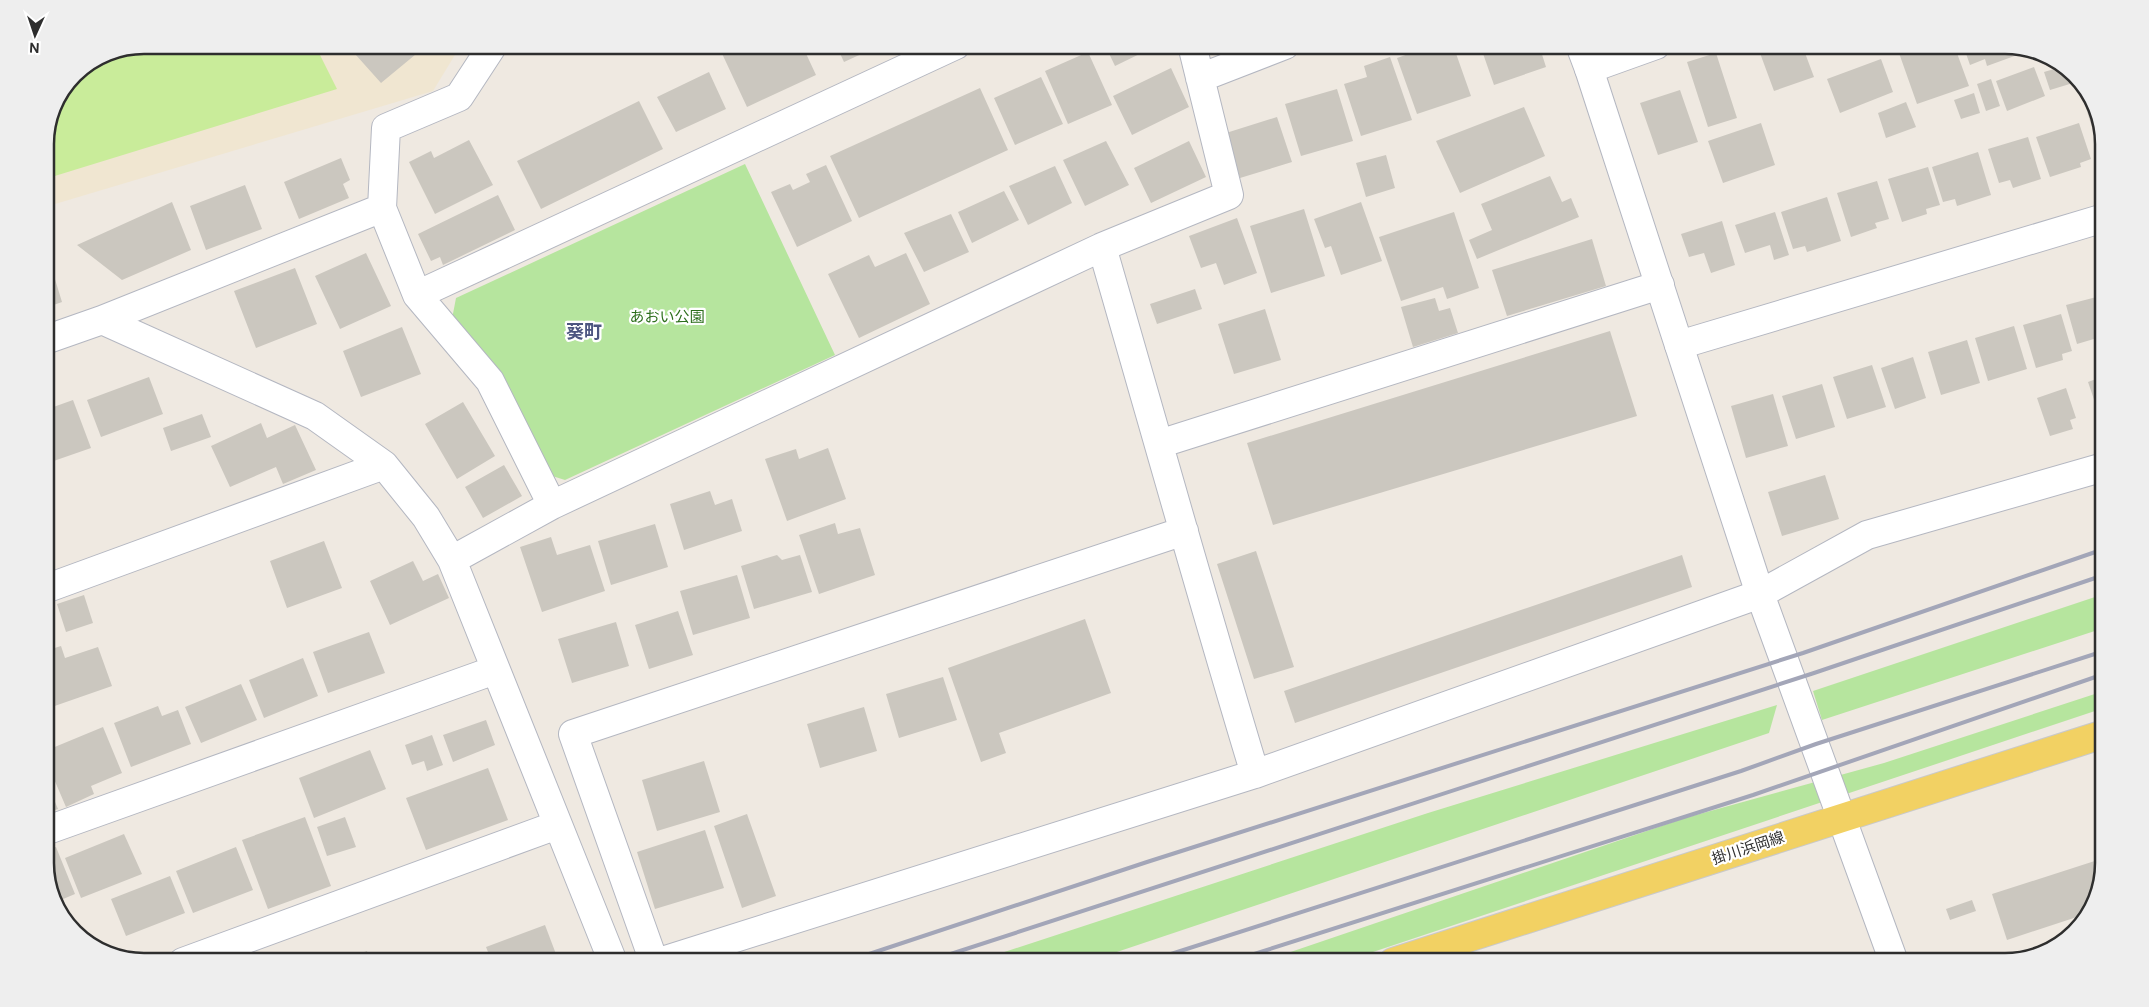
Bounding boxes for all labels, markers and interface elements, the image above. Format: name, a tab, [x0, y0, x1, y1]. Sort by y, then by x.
north arrow	[10, 10, 60, 60]
text: N	[29, 39, 40, 57]
park label: あおい公園	[629, 307, 705, 327]
district label: 葵町	[566, 320, 602, 344]
street label: 掛川浜岡線	[1709, 827, 1787, 869]

